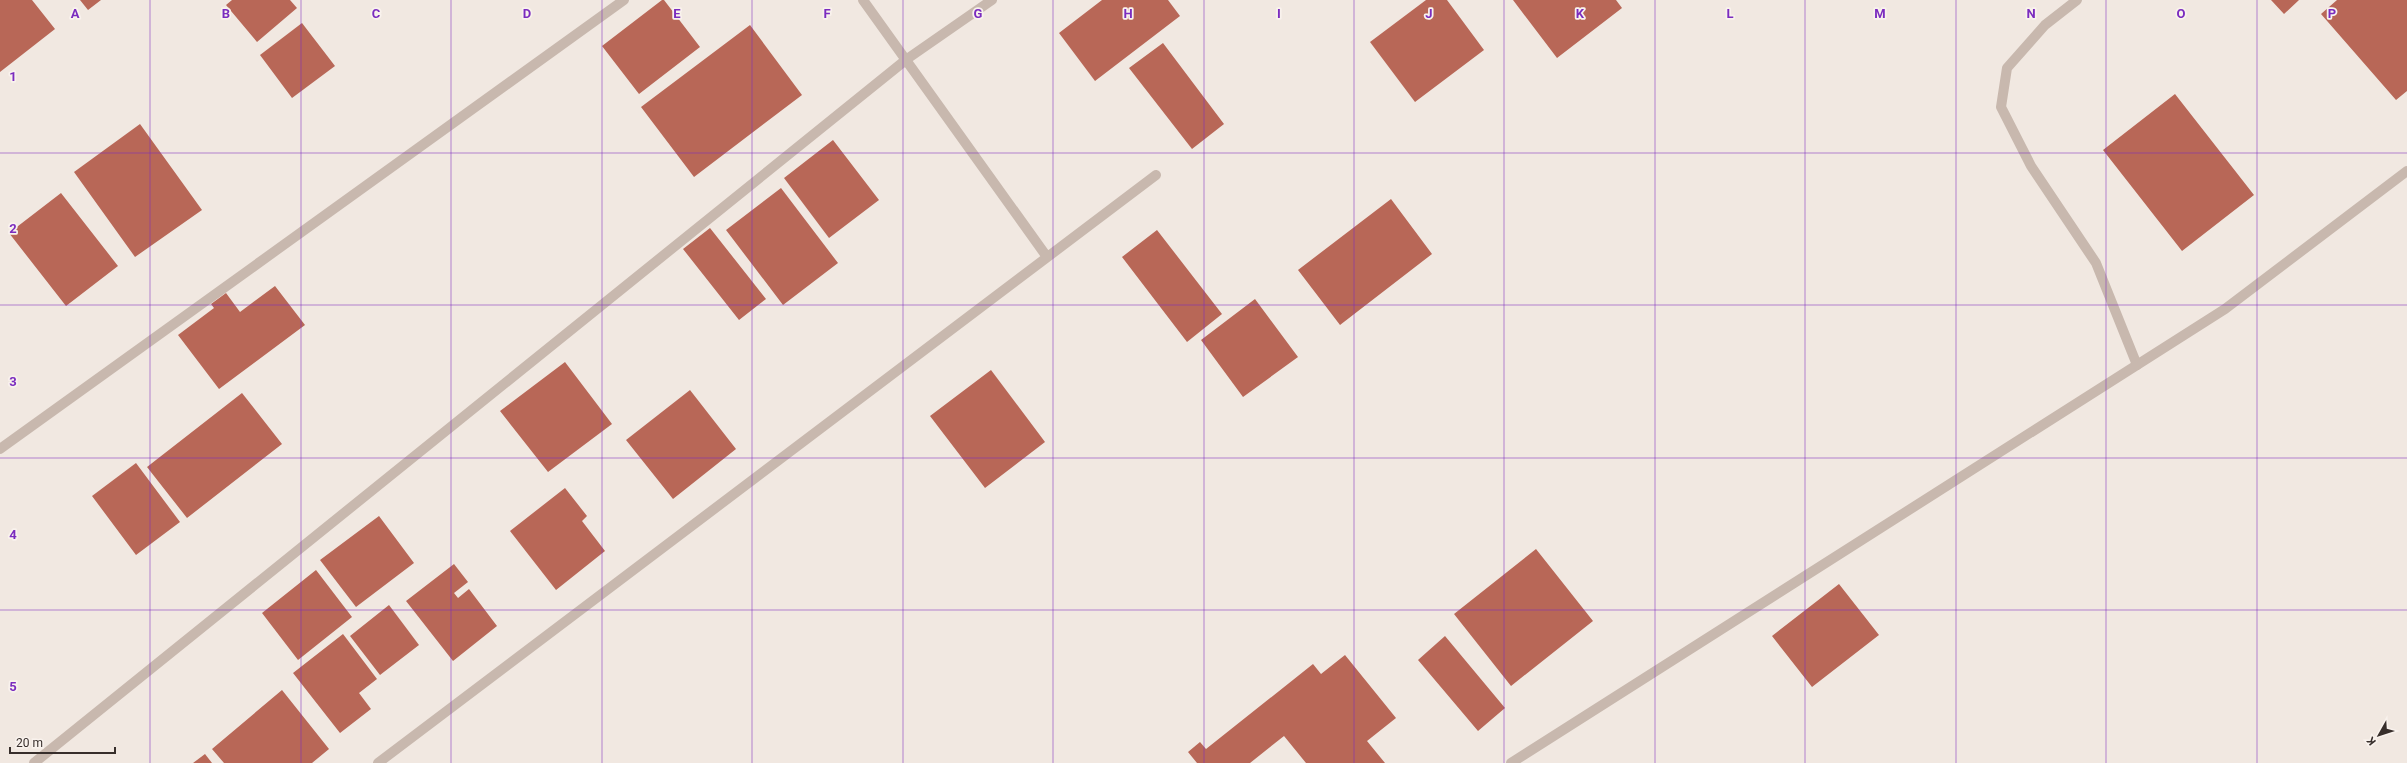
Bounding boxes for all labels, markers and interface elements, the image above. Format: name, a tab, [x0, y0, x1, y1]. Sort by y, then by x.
text: A	[71, 6, 80, 21]
text: B	[222, 6, 230, 21]
text: C	[372, 6, 381, 21]
text: D	[523, 6, 531, 21]
text: E	[673, 6, 681, 21]
text: F	[823, 6, 831, 21]
text: G	[974, 6, 983, 21]
text: H	[1123, 6, 1133, 21]
text: I	[1277, 6, 1281, 21]
text: J	[1425, 6, 1433, 21]
text: K	[1576, 6, 1585, 21]
text: L	[1726, 6, 1734, 21]
text: M	[1874, 6, 1886, 21]
text: N	[2026, 6, 2036, 21]
text: O	[2177, 6, 2186, 21]
text: P	[2328, 6, 2336, 21]
text: 1	[9, 69, 17, 84]
text: 2	[9, 221, 17, 236]
text: 3	[9, 374, 17, 389]
text: 4	[9, 527, 17, 542]
text: 5	[9, 679, 17, 694]
north arrow	[2359, 715, 2399, 755]
scale bar	[10, 729, 115, 755]
text: K	[2364, 733, 2379, 748]
text: 20 m	[16, 736, 43, 750]

